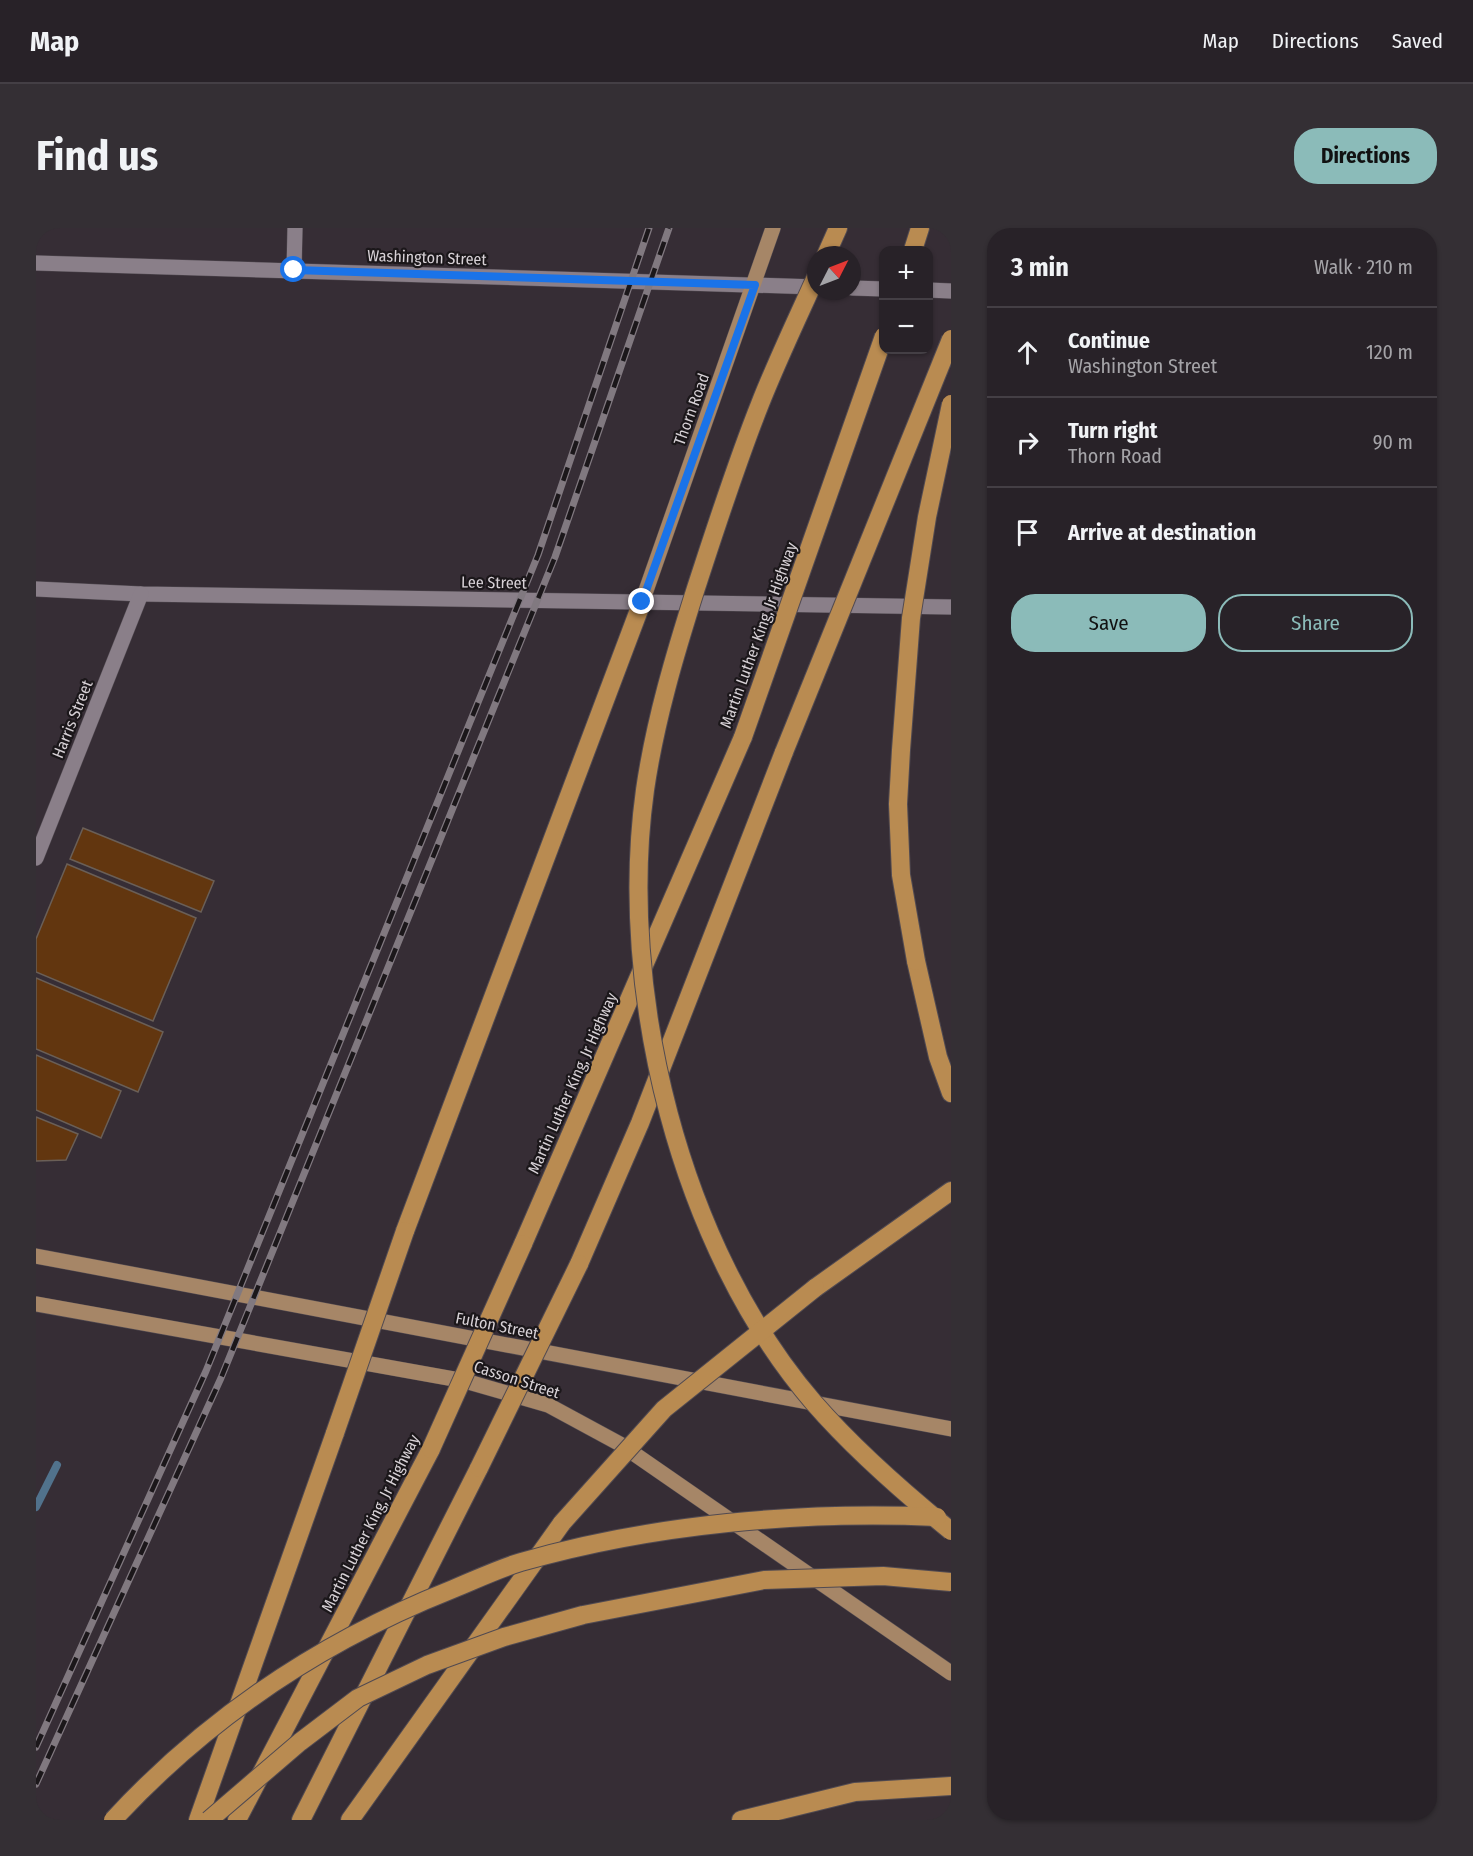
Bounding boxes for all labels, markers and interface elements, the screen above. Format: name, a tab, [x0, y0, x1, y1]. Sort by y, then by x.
text: Map	[30, 25, 79, 58]
text: Map	[1202, 28, 1239, 54]
text: Directions	[1272, 28, 1359, 54]
text: Saved	[1392, 28, 1443, 54]
button: Directions	[1294, 128, 1437, 184]
text: Find us	[36, 131, 158, 181]
street label: Washington Street	[367, 246, 488, 269]
north arrow	[807, 246, 861, 300]
map controls	[879, 246, 933, 354]
button: +	[879, 246, 933, 300]
text: 3 min	[1011, 252, 1069, 283]
text: Walk · 210 m	[1314, 255, 1413, 279]
route start	[280, 256, 306, 282]
button: −	[879, 300, 933, 354]
text: Continue	[1068, 327, 1150, 354]
icon: ahead	[1011, 336, 1044, 369]
text: 120 m	[1366, 340, 1413, 364]
text: Washington Street	[1068, 354, 1217, 378]
street label: Thorn Road	[670, 371, 713, 448]
text: Turn right	[1068, 417, 1157, 444]
icon: right	[1011, 426, 1044, 459]
text: 90 m	[1373, 430, 1413, 454]
text: Thorn Road	[1068, 444, 1162, 468]
icon: arrive	[1011, 516, 1044, 549]
text: Arrive at destination	[1068, 519, 1256, 546]
street label: Martin Luther King, Jr Highway	[716, 539, 801, 731]
street label: Lee Street	[461, 572, 528, 593]
route end	[628, 588, 654, 614]
button: Save	[1011, 594, 1206, 652]
button: Share	[1218, 594, 1413, 652]
street label: Harris Street	[48, 677, 97, 761]
street label: Martin Luther King, Jr Highway	[524, 989, 621, 1177]
street label: Fulton Street	[454, 1308, 541, 1343]
street label: Casson Street	[472, 1357, 563, 1403]
street label: Martin Luther King, Jr Highway	[317, 1431, 424, 1615]

